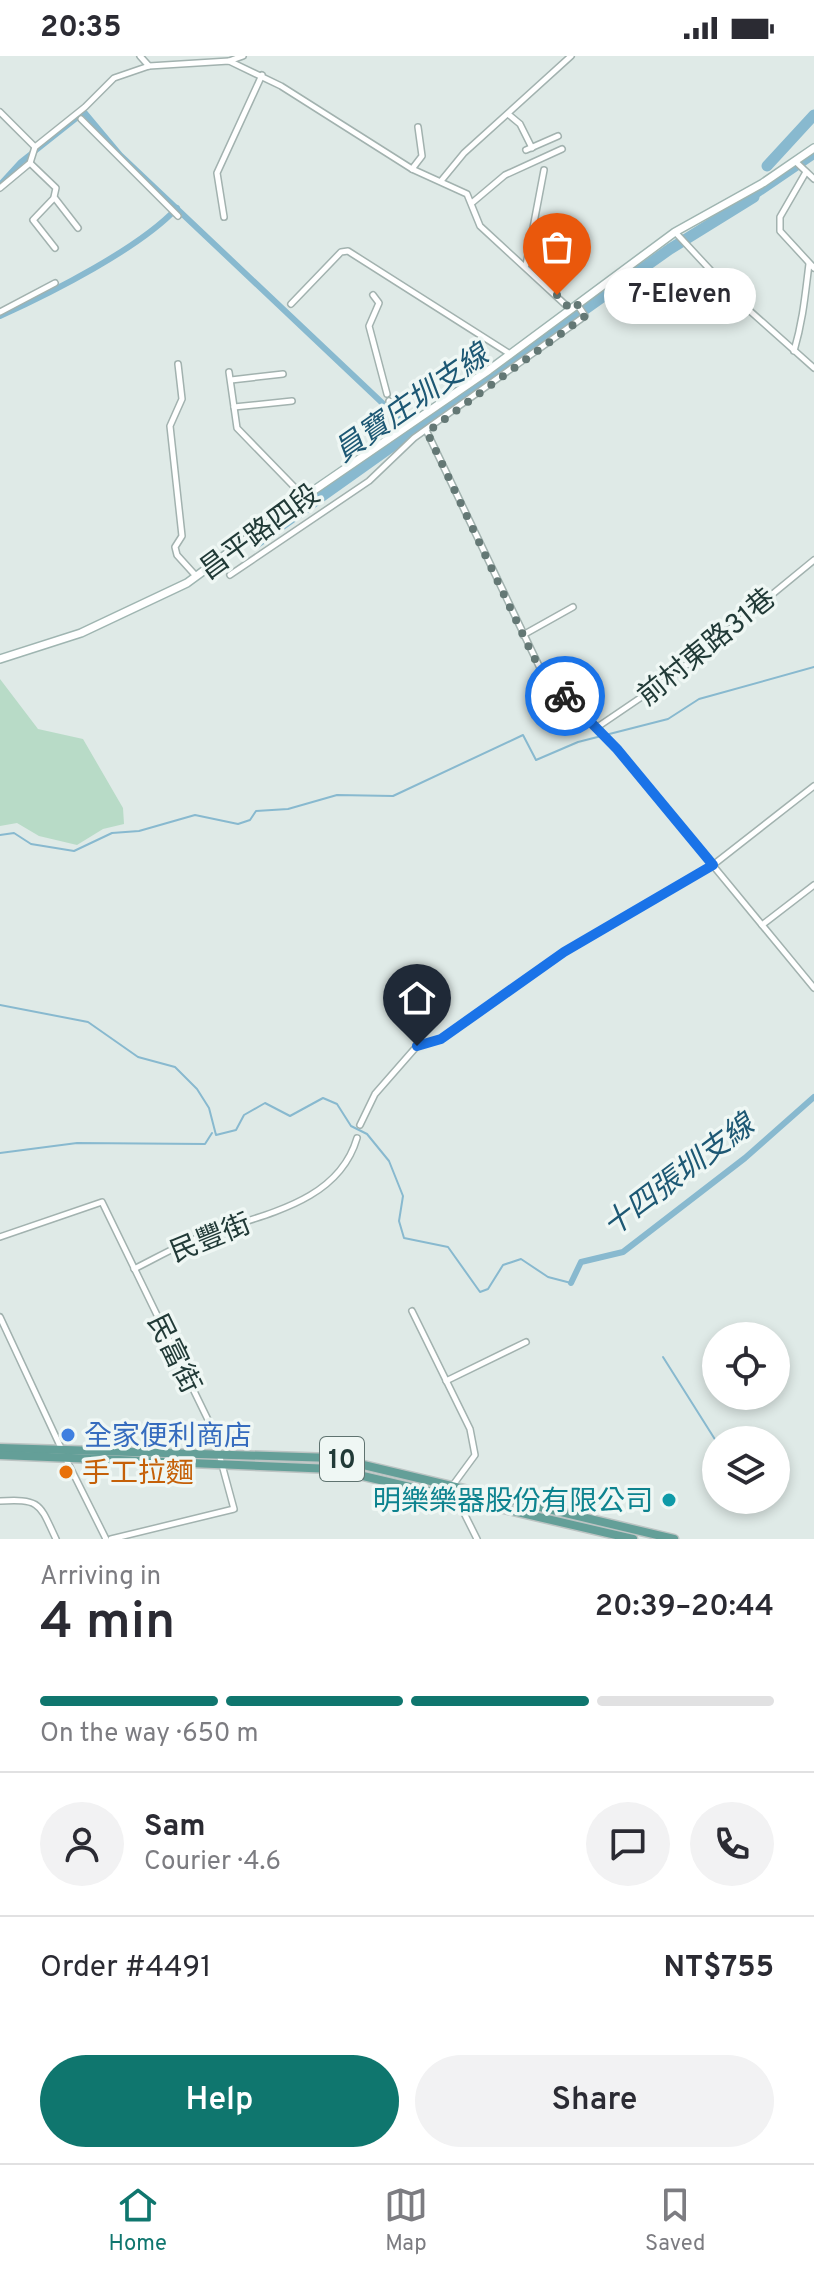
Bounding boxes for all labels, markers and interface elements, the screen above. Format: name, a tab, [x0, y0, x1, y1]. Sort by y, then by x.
text: 20:35	[40, 10, 122, 47]
pin	[523, 213, 591, 295]
icon: bag	[535, 225, 579, 269]
callout: 7-Eleven	[605, 267, 757, 323]
text: 7-Eleven	[628, 279, 732, 312]
water label: 員寶庄圳支線	[328, 337, 499, 472]
street label: 昌平路四段	[194, 478, 328, 589]
street label: 前村東路31巷	[632, 582, 784, 715]
courier	[525, 656, 605, 736]
icon: bike	[543, 674, 587, 718]
pin	[383, 964, 451, 1046]
icon: home	[395, 976, 439, 1020]
water label: 十四張圳支線	[596, 1106, 765, 1246]
street label: 民豐街	[165, 1207, 257, 1272]
street label: 民富街	[138, 1309, 207, 1400]
map controls	[702, 1322, 790, 1514]
button: locate	[702, 1322, 790, 1410]
place label: 全家便利商店	[84, 1420, 252, 1456]
marker: 全家便利商店	[59, 1426, 77, 1444]
button: layers	[702, 1426, 790, 1514]
road number: 10	[320, 1437, 364, 1481]
place label: 手工拉麵	[82, 1457, 194, 1493]
marker: 手工拉麵	[57, 1463, 75, 1481]
place label: 明樂樂器股份有限公司	[373, 1485, 653, 1521]
marker: 明樂樂器股份有限公司	[660, 1491, 678, 1509]
text: Arriving in	[40, 1561, 161, 1594]
text: 20:39–20:44	[595, 1589, 774, 1626]
text: 4 min	[40, 1591, 175, 1657]
text: On the way · 650 m	[40, 1718, 259, 1751]
button: person	[40, 1802, 124, 1886]
button: chat	[586, 1802, 670, 1886]
button: phone	[690, 1802, 774, 1886]
text: Sam	[144, 1809, 206, 1846]
text: Courier · 4.6	[144, 1846, 281, 1879]
text: Order #4491	[40, 1950, 211, 1987]
text: NT$755	[664, 1950, 774, 1987]
button: Help	[40, 2055, 399, 2147]
button: Share	[415, 2055, 774, 2147]
tab: Home	[109, 2183, 167, 2258]
tab: Map	[384, 2183, 428, 2258]
tab: Saved	[645, 2183, 705, 2258]

